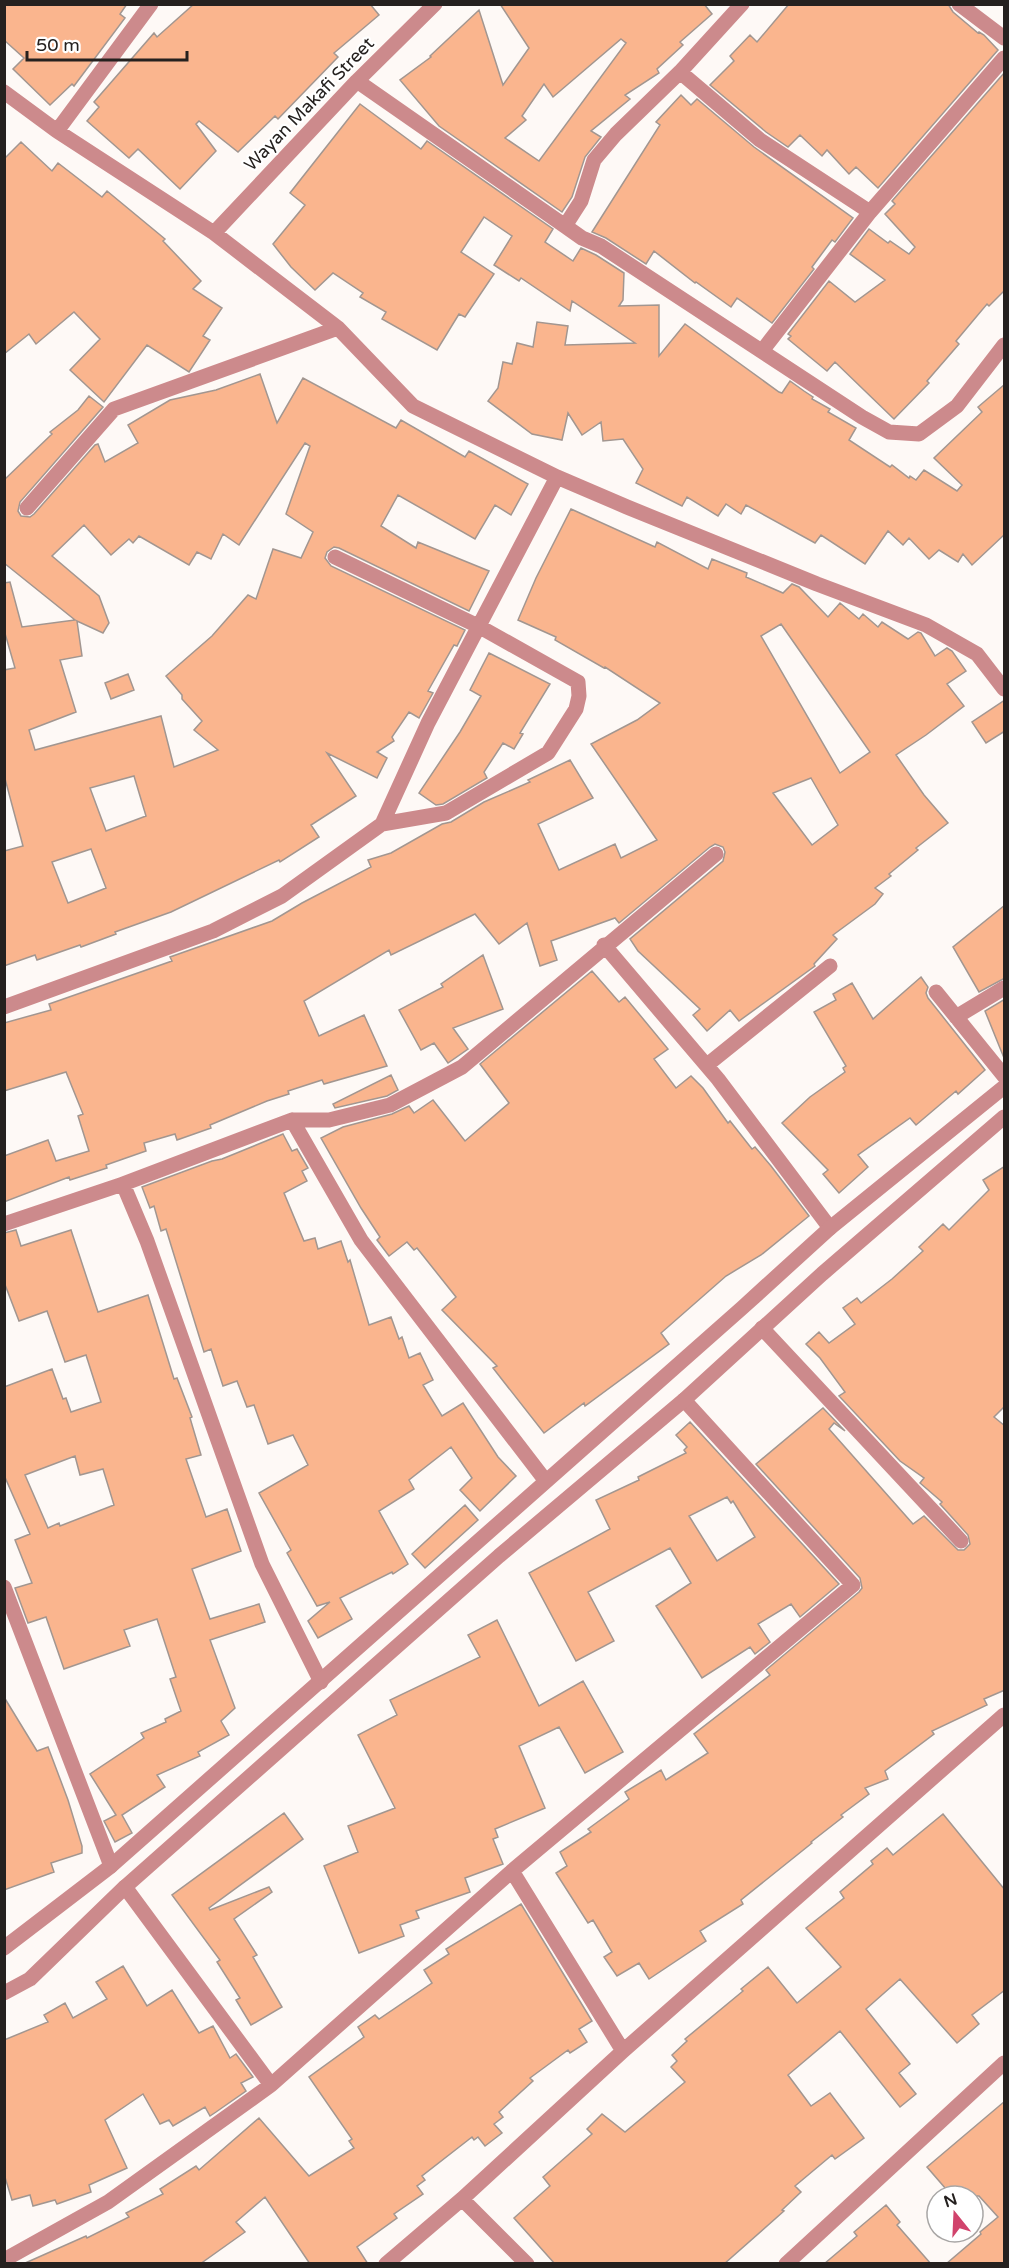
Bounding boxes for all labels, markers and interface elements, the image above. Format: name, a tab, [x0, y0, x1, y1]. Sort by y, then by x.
scale bar	[27, 24, 188, 62]
street label: Wayan Makafi Street	[239, 32, 379, 175]
text: 50 m	[36, 34, 80, 56]
north arrow	[925, 2184, 985, 2244]
text: N	[941, 2189, 960, 2212]

